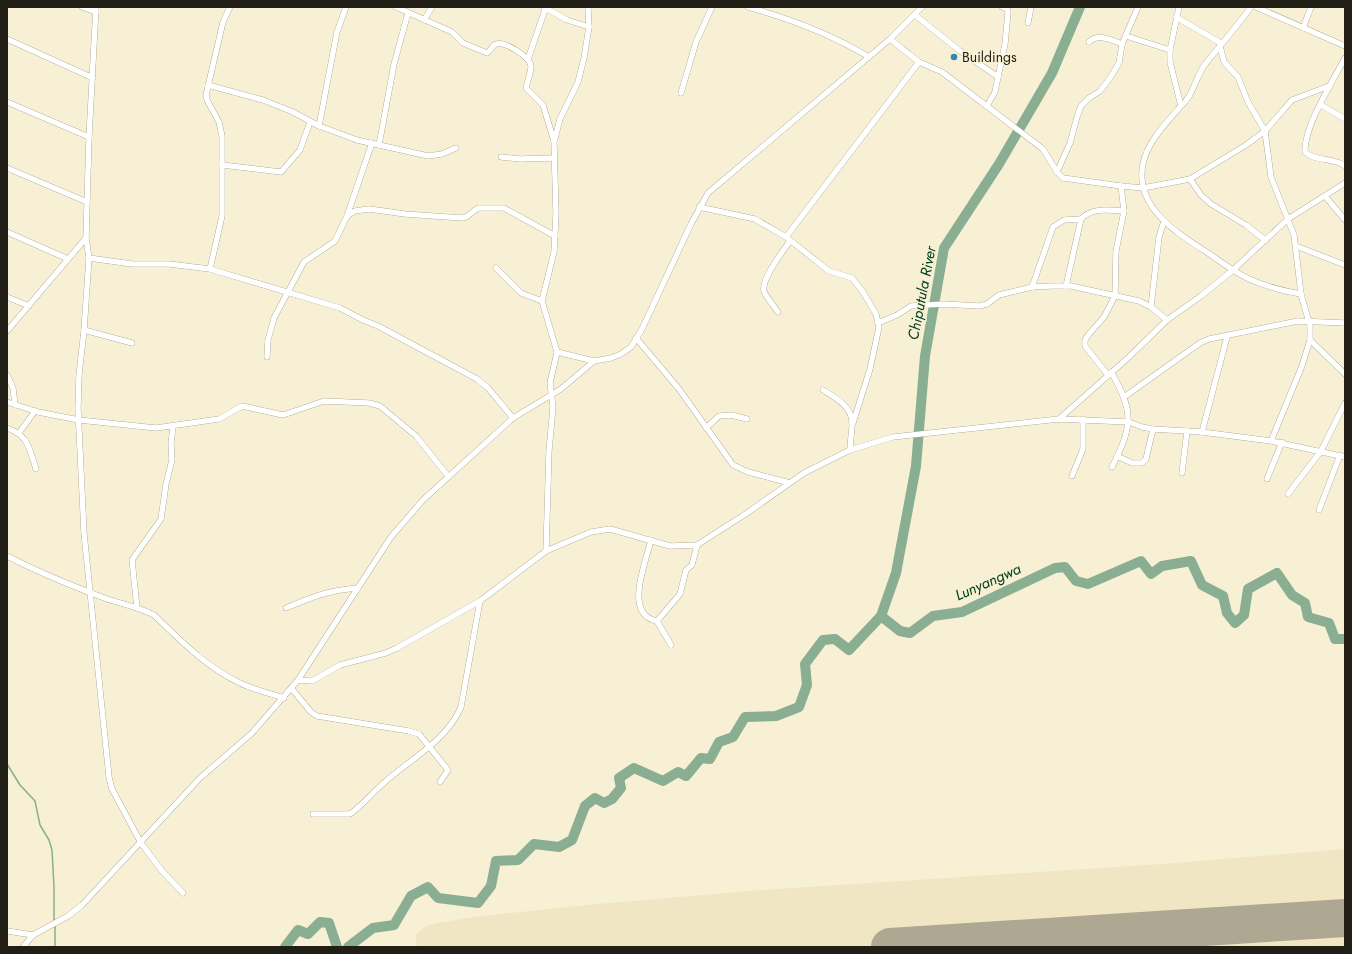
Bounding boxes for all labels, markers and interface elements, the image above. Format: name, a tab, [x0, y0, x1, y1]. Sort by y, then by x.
place label: Buildings	[962, 47, 1017, 67]
marker: Buildings	[949, 52, 959, 62]
water label: Chiputula River	[902, 243, 942, 342]
water label: Lunyangwa	[951, 557, 1025, 606]

